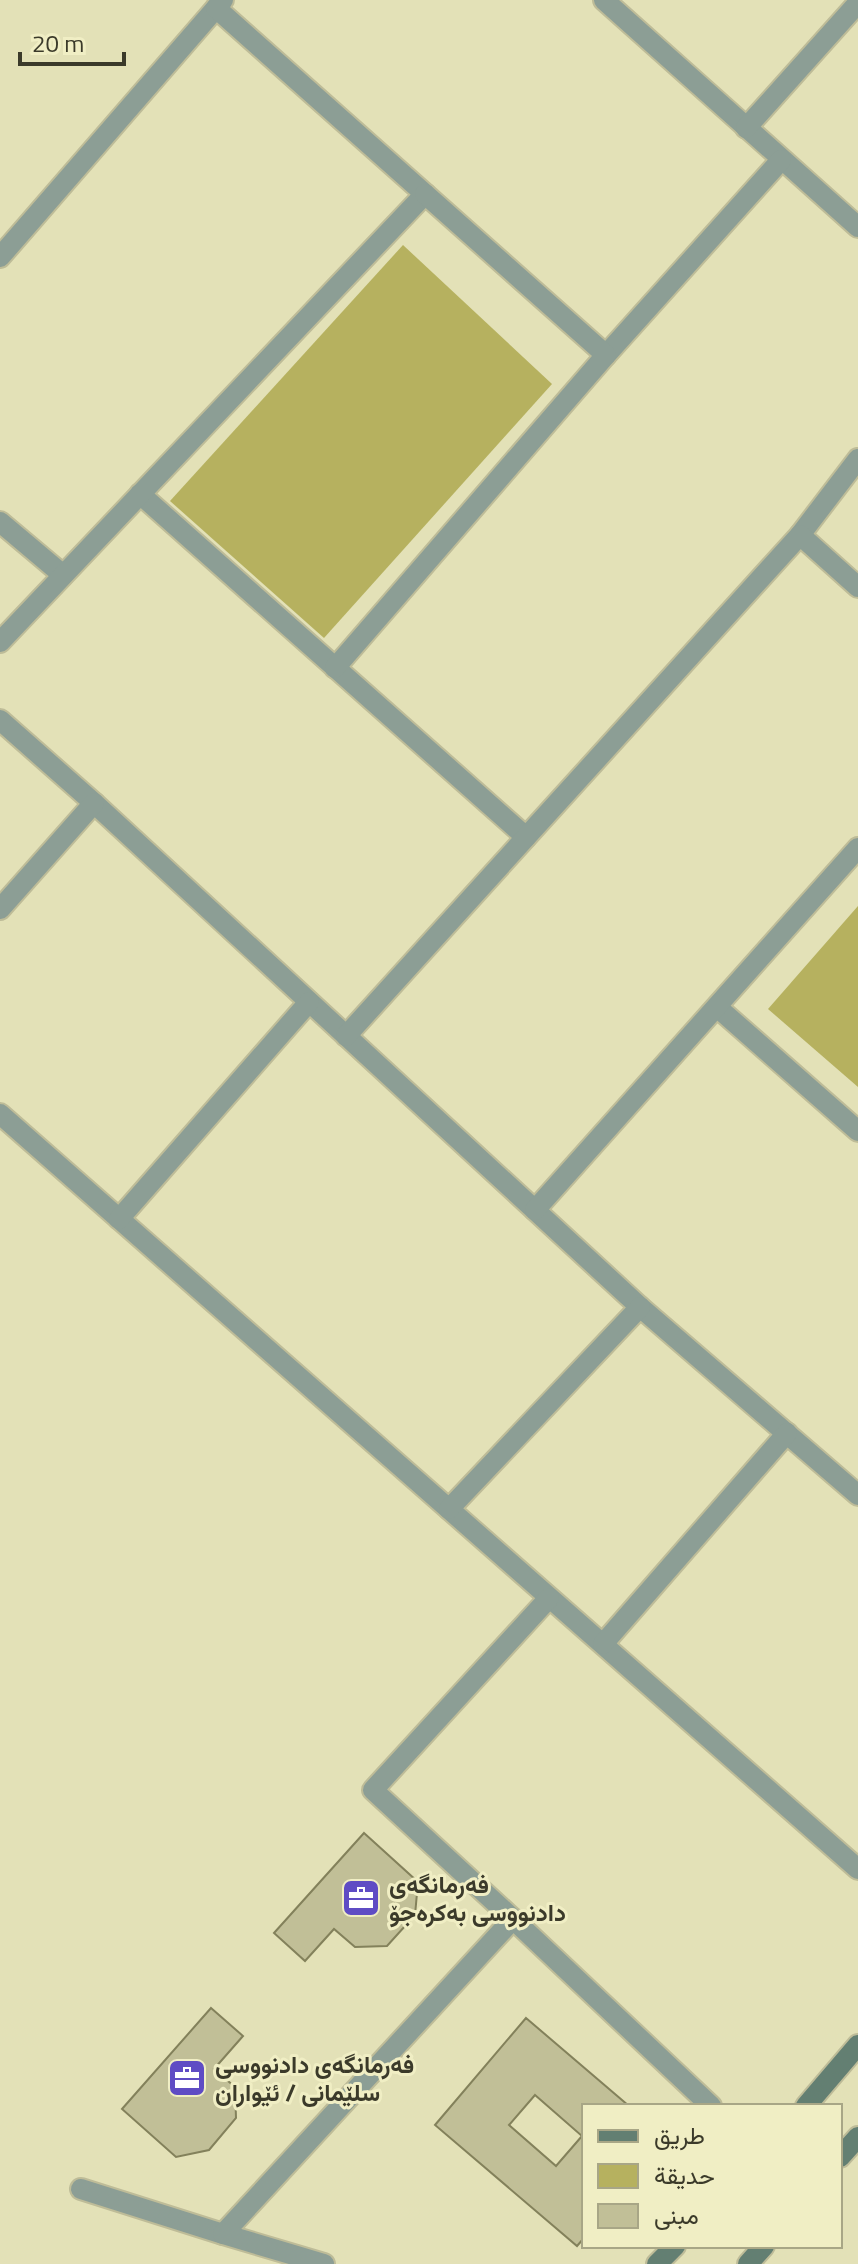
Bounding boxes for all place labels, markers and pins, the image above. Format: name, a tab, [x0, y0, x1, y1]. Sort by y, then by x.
place label: فەرمانگەی دادنووسی بەکرەجۆ	[389, 1866, 566, 1930]
office icon: فەرمانگەی دادنووسی بەکرەجۆ	[340, 1877, 382, 1919]
place label: فەرمانگەی دادنووسی سلێمانی / ئێواران	[215, 2046, 414, 2110]
office icon: فەرمانگەی دادنووسی سلێمانی / ئێواران	[166, 2057, 208, 2099]

